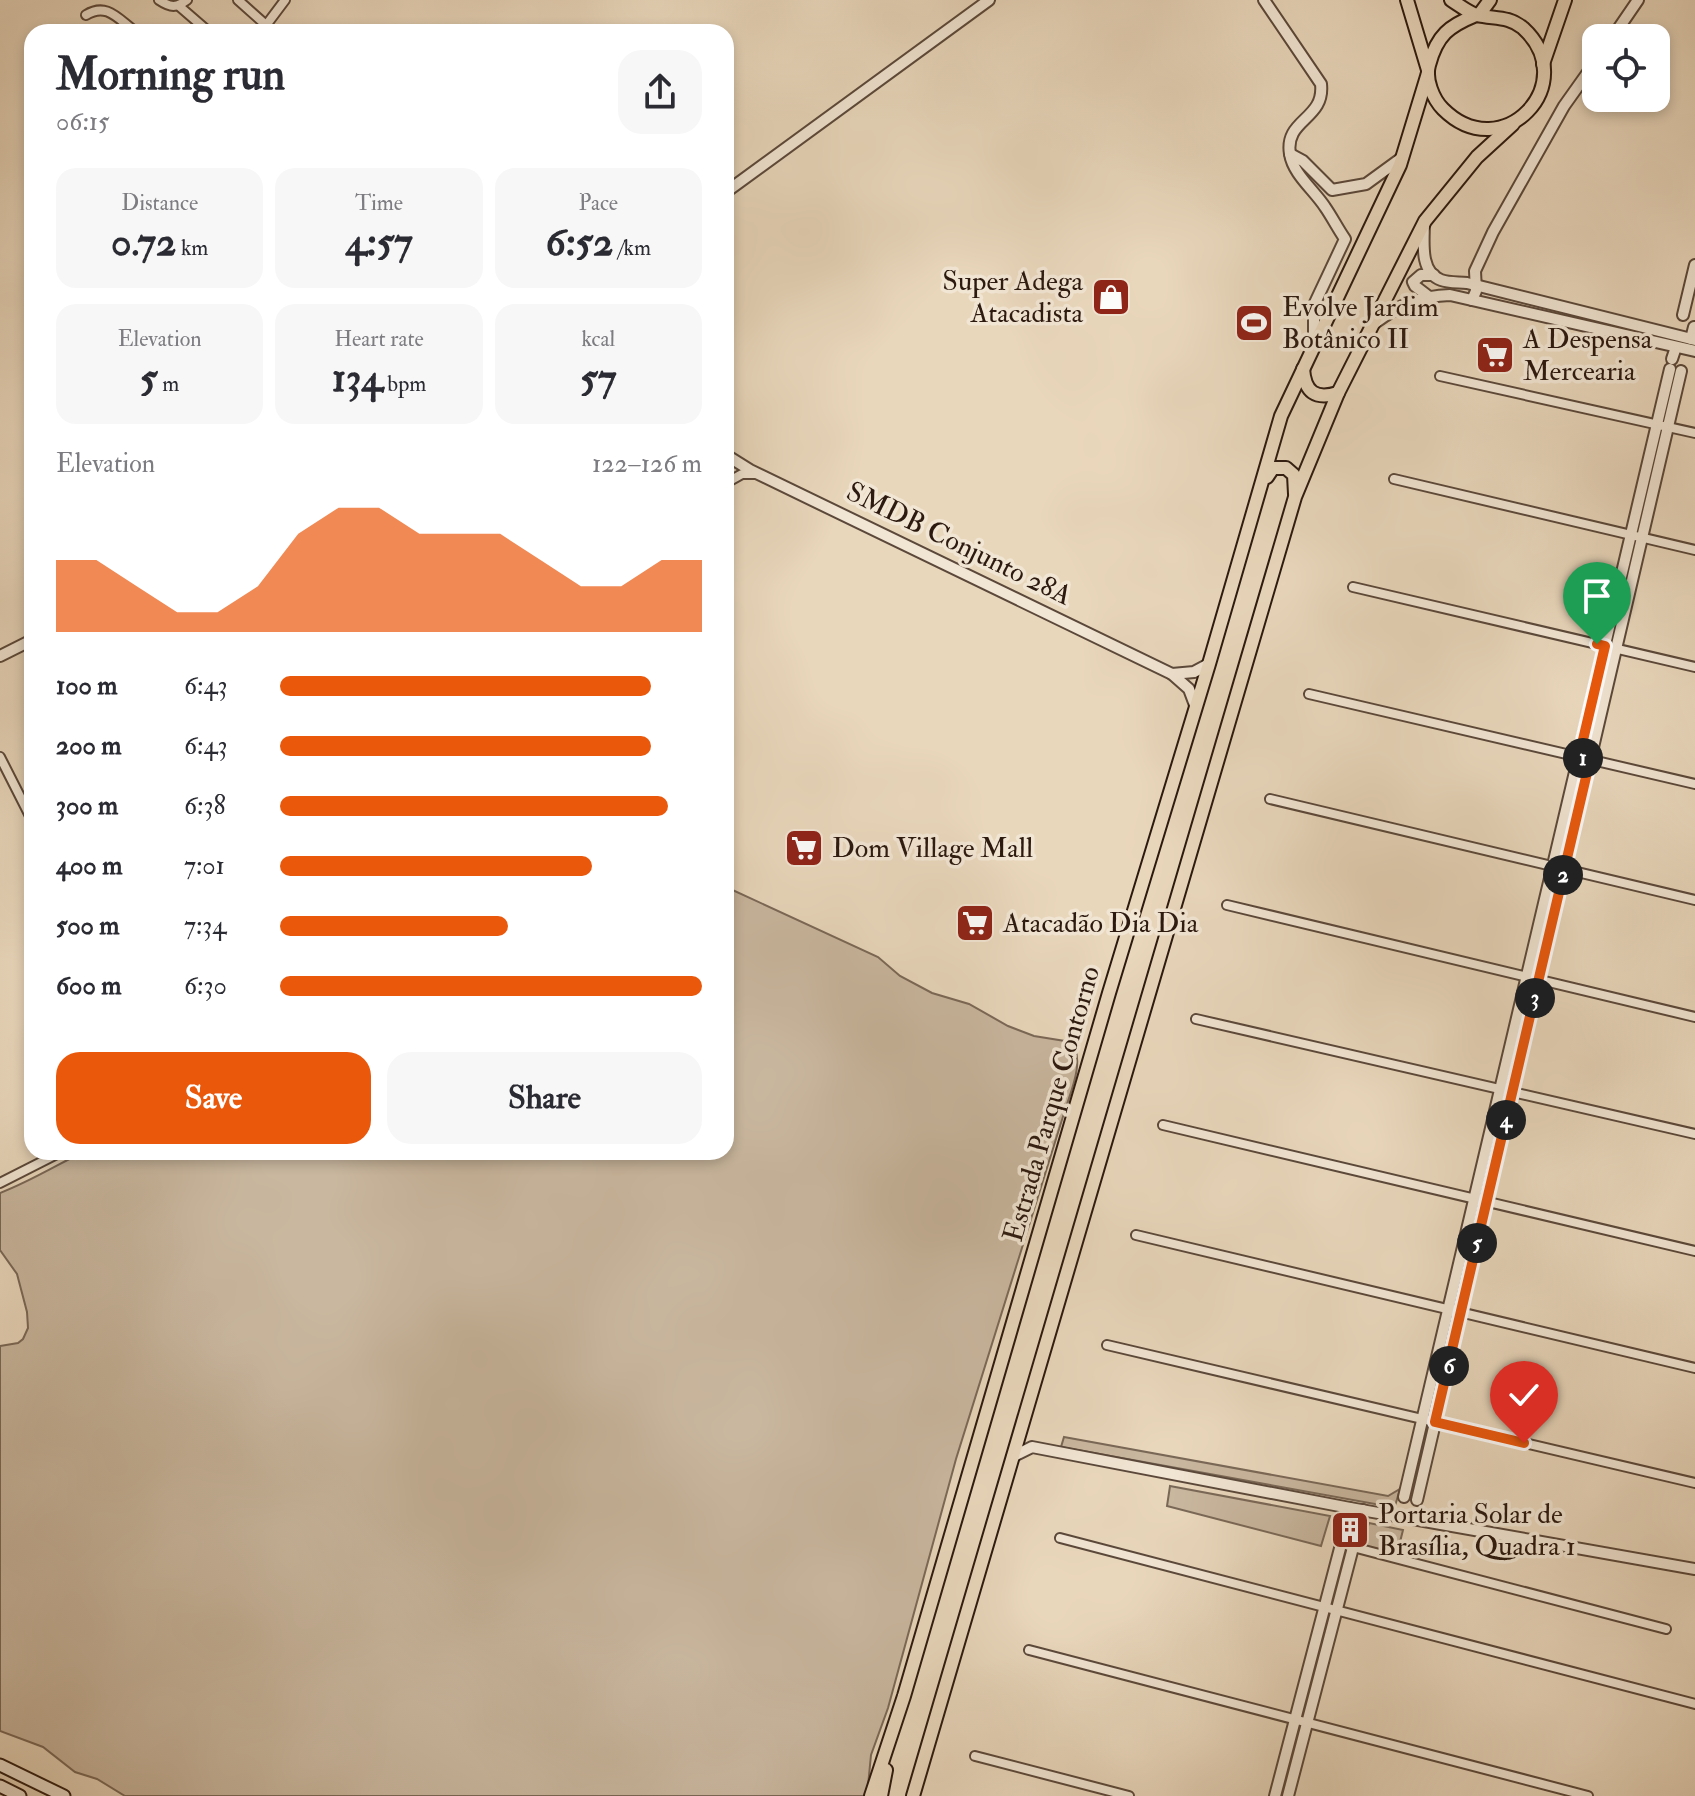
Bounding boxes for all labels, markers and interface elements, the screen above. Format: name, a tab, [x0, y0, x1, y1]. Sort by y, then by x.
map controls	[1582, 24, 1670, 112]
button: locate	[1582, 24, 1670, 112]
text: Morning run	[56, 48, 285, 103]
button: share	[618, 50, 702, 134]
text: 06:15	[56, 106, 110, 138]
text: Distance	[121, 189, 198, 217]
text: Time	[355, 189, 403, 217]
text: Pace	[579, 189, 618, 217]
text: 0.72	[111, 217, 176, 268]
text: 4:57	[345, 217, 413, 268]
text: 6:52	[545, 217, 613, 268]
text: km	[176, 234, 208, 262]
text: /km	[613, 234, 651, 262]
place label: Super Adega Atacadista	[942, 264, 1083, 331]
shop icon: Super Adega Atacadista	[1090, 276, 1132, 318]
place label: Evolve Jardim Botânico II	[1282, 290, 1439, 357]
sports icon: Evolve Jardim Botânico II	[1233, 302, 1275, 344]
place label: A Despensa Mercearia	[1522, 322, 1653, 389]
text: Elevation	[118, 325, 202, 353]
text: Heart rate	[334, 325, 424, 353]
text: kcal	[581, 325, 615, 353]
supermarket icon: A Despensa Mercearia	[1474, 334, 1516, 376]
text: 5	[140, 353, 158, 404]
text: 134	[332, 353, 383, 404]
text: 57	[580, 353, 616, 404]
text: m	[158, 370, 179, 398]
text: bpm	[383, 370, 426, 398]
text: Elevation	[56, 448, 155, 480]
text: 122–126 m	[592, 448, 702, 480]
street label: SMDB Conjunto 28A	[841, 474, 1078, 614]
pin	[1563, 562, 1631, 644]
icon: arrive	[1575, 574, 1619, 618]
text: 100 m	[56, 670, 117, 702]
text: 6:43	[184, 670, 228, 702]
text: 200 m	[56, 730, 121, 762]
text: 6:43	[184, 730, 228, 762]
pin: 1	[1563, 738, 1603, 778]
text: 1	[1579, 744, 1587, 772]
text: 300 m	[56, 790, 118, 822]
text: 6:38	[184, 790, 226, 822]
supermarket icon: Dom Village Mall	[783, 827, 825, 869]
place label: Dom Village Mall	[832, 831, 1033, 866]
text: 400 m	[56, 850, 122, 882]
text: 7:01	[184, 850, 225, 882]
pin: 2	[1543, 855, 1583, 895]
text: 2	[1557, 861, 1569, 889]
supermarket icon: Atacadão Dia Dia	[954, 902, 996, 944]
place label: Atacadão Dia Dia	[1002, 906, 1199, 941]
text: 500 m	[56, 910, 120, 942]
text: 7:34	[184, 910, 226, 942]
street label: Estrada Parque Contorno	[996, 962, 1108, 1246]
text: 600 m	[56, 970, 121, 1002]
text: 6:30	[184, 970, 227, 1002]
pin: 3	[1515, 978, 1555, 1018]
text: 3	[1531, 984, 1539, 1012]
button: Save	[56, 1052, 371, 1144]
button: Share	[387, 1052, 702, 1144]
pin: 4	[1486, 1100, 1526, 1140]
text: 4	[1500, 1106, 1512, 1134]
pin: 5	[1457, 1223, 1497, 1263]
text: 5	[1472, 1229, 1482, 1257]
pin: 6	[1429, 1346, 1469, 1386]
text: 6	[1443, 1352, 1455, 1380]
pin	[1490, 1361, 1558, 1443]
icon: check	[1502, 1373, 1546, 1417]
place label: Portaria Solar de Brasília, Quadra 1	[1378, 1497, 1576, 1564]
building icon: Portaria Solar de Brasília, Quadra 1	[1329, 1509, 1371, 1551]

